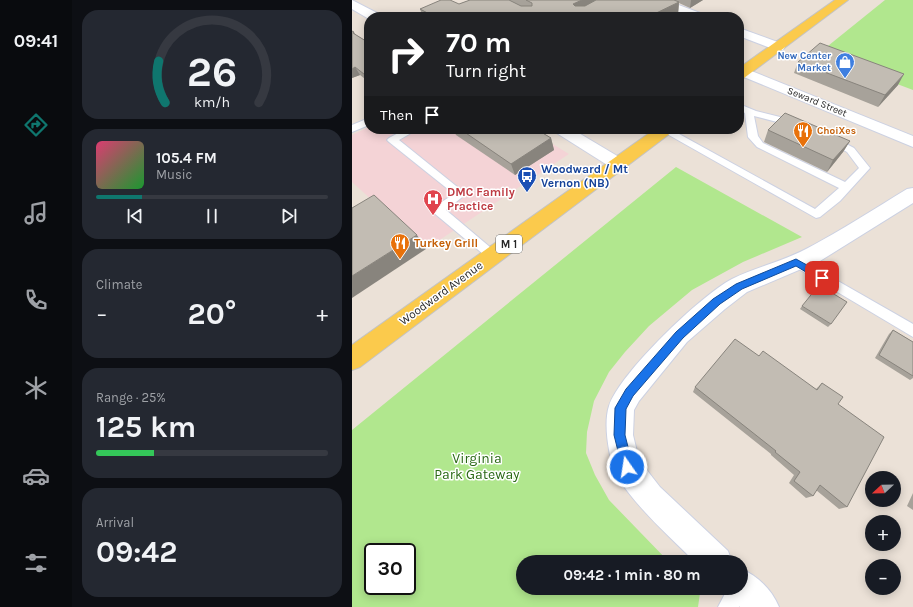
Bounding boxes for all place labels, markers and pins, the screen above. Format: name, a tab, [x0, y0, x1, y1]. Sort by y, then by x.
place label: New Center Market	[777, 50, 831, 74]
shop icon: New Center Market	[834, 51, 856, 79]
restaurant icon: ChoiXes	[792, 120, 814, 148]
place label: ChoiXes	[817, 125, 856, 137]
place label: Woodward / Mt Vernon (NB)	[541, 162, 628, 190]
bus stop icon: Woodward / Mt Vernon (NB)	[516, 165, 538, 193]
place label: DMC Family Practice	[447, 185, 515, 213]
hospital icon: DMC Family Practice	[422, 188, 444, 216]
restaurant icon: Turkey Grill	[389, 232, 411, 260]
place label: Turkey Grill	[414, 236, 478, 250]
pin	[805, 261, 839, 295]

